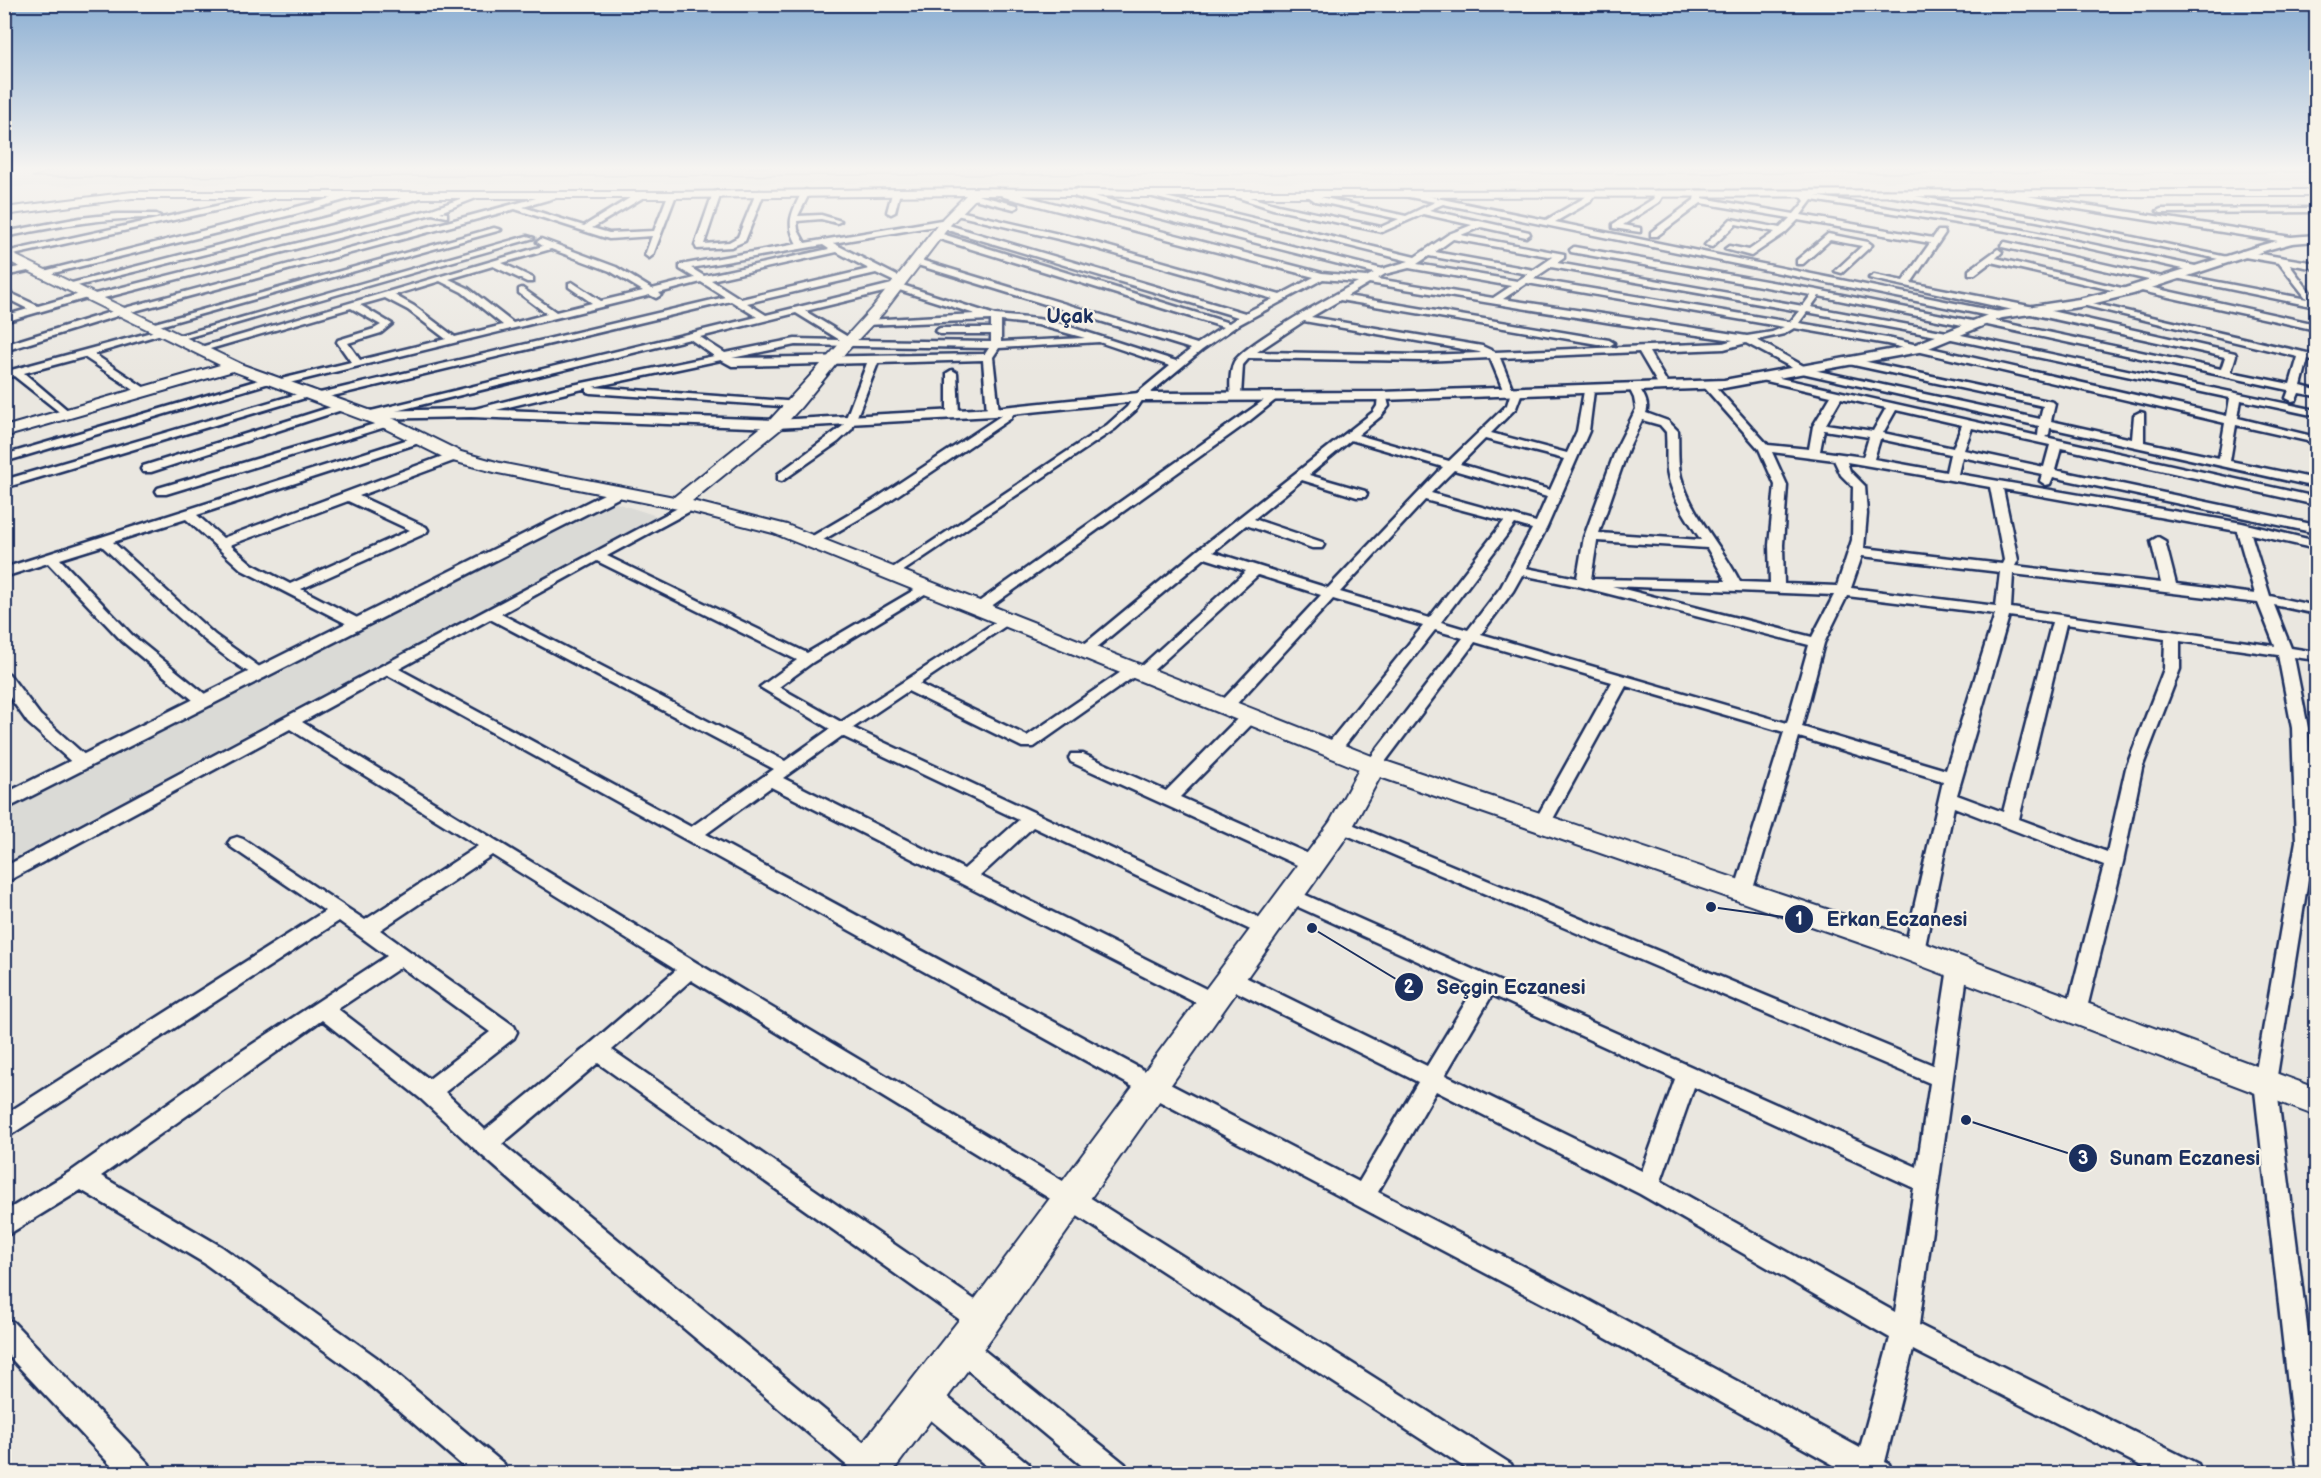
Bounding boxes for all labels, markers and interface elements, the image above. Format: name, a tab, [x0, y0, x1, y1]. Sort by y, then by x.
district label: Uçak	[1047, 305, 1094, 329]
callout: Erkan Eczanesi	[1784, 900, 1979, 938]
text: Erkan Eczanesi	[1827, 908, 1967, 932]
text: 1	[1795, 909, 1803, 930]
callout: Seçgin Eczanesi	[1394, 968, 1598, 1006]
text: Seçgin Eczanesi	[1436, 976, 1586, 1000]
text: 2	[1404, 977, 1415, 998]
callout: Sunam Eczanesi	[2068, 1139, 2272, 1177]
text: Sunam Eczanesi	[2110, 1147, 2260, 1171]
text: 3	[2078, 1148, 2088, 1169]

